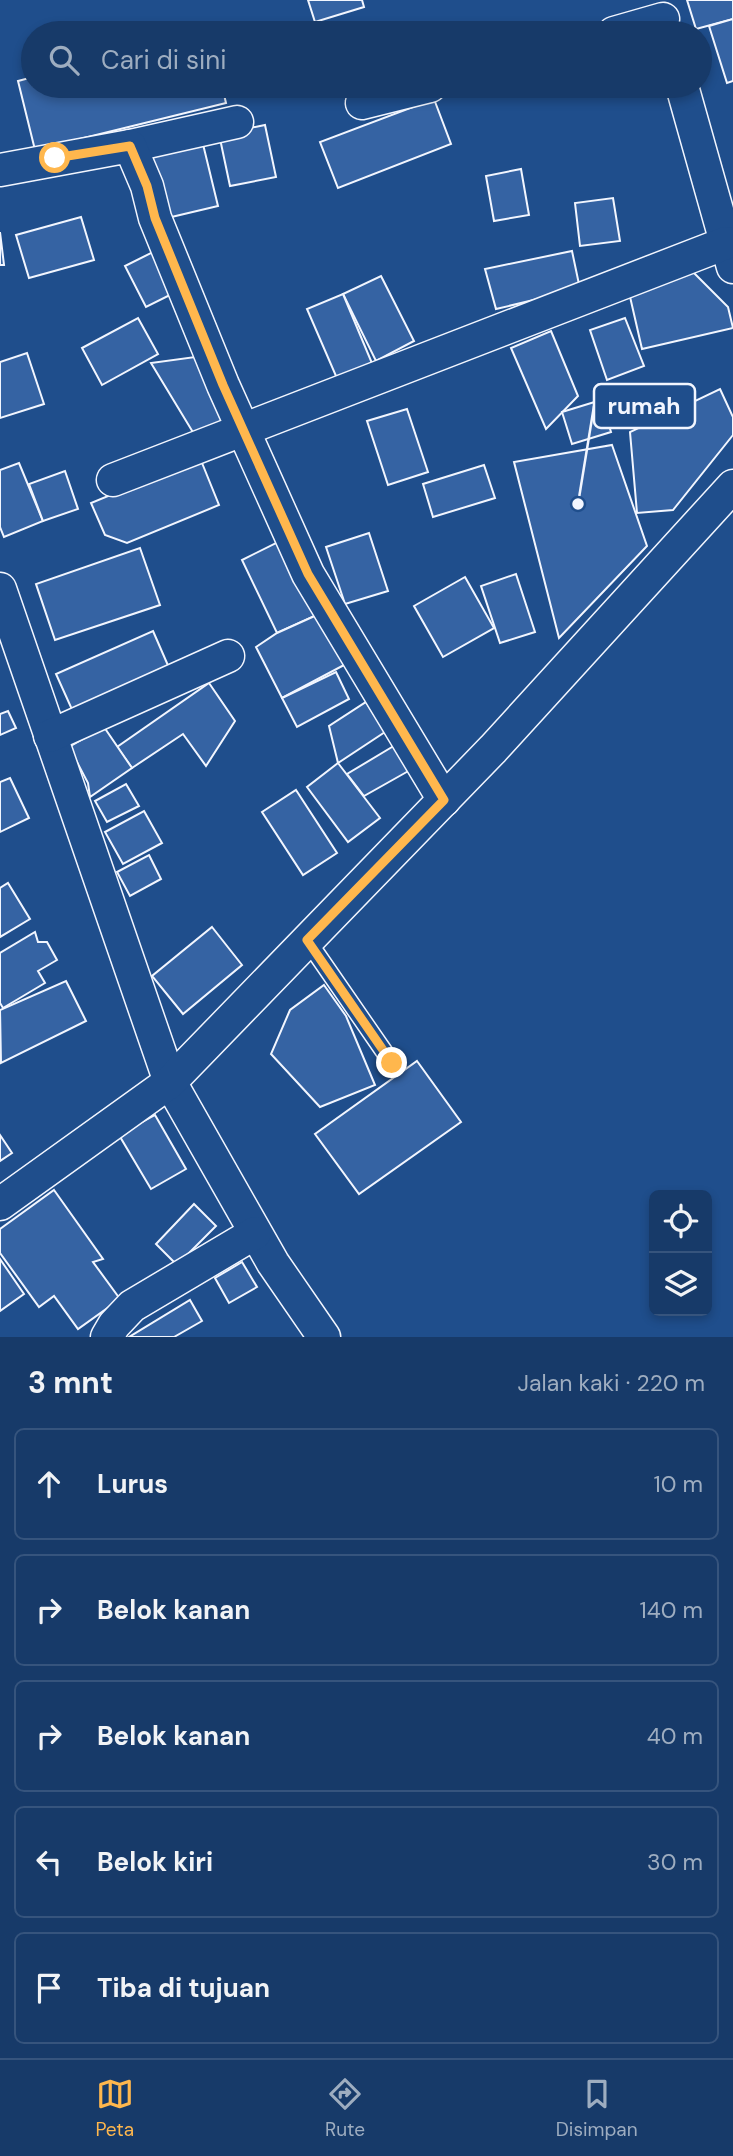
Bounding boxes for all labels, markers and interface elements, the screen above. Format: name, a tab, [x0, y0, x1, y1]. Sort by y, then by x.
search box	[21, 21, 712, 98]
icon: search	[45, 41, 83, 79]
text: Cari di sini	[101, 43, 226, 77]
route start	[39, 142, 70, 173]
callout: rumah	[594, 384, 695, 428]
text: rumah	[608, 391, 680, 421]
route end	[376, 1047, 407, 1078]
map controls	[649, 1190, 712, 1316]
button: locate	[649, 1190, 712, 1253]
button: layers	[649, 1253, 712, 1316]
text: 3 mnt	[28, 1363, 113, 1402]
text: Jalan kaki · 220 m	[517, 1368, 705, 1398]
icon: ahead	[30, 1465, 68, 1503]
text: Lurus	[97, 1467, 168, 1501]
text: 10 m	[653, 1469, 703, 1499]
icon: right	[30, 1591, 68, 1629]
text: Belok kanan	[97, 1593, 250, 1627]
text: 140 m	[640, 1595, 703, 1625]
icon: right	[30, 1717, 68, 1755]
text: Belok kanan	[97, 1719, 250, 1753]
text: 40 m	[647, 1721, 703, 1751]
icon: left	[30, 1843, 68, 1881]
text: Belok kiri	[97, 1845, 213, 1879]
text: 30 m	[647, 1847, 703, 1877]
icon: arrive	[30, 1969, 68, 2007]
text: Tiba di tujuan	[97, 1971, 270, 2005]
tab: Peta	[95, 2075, 134, 2142]
tab: Rute	[325, 2075, 365, 2142]
tab: Disimpan	[556, 2075, 638, 2142]

